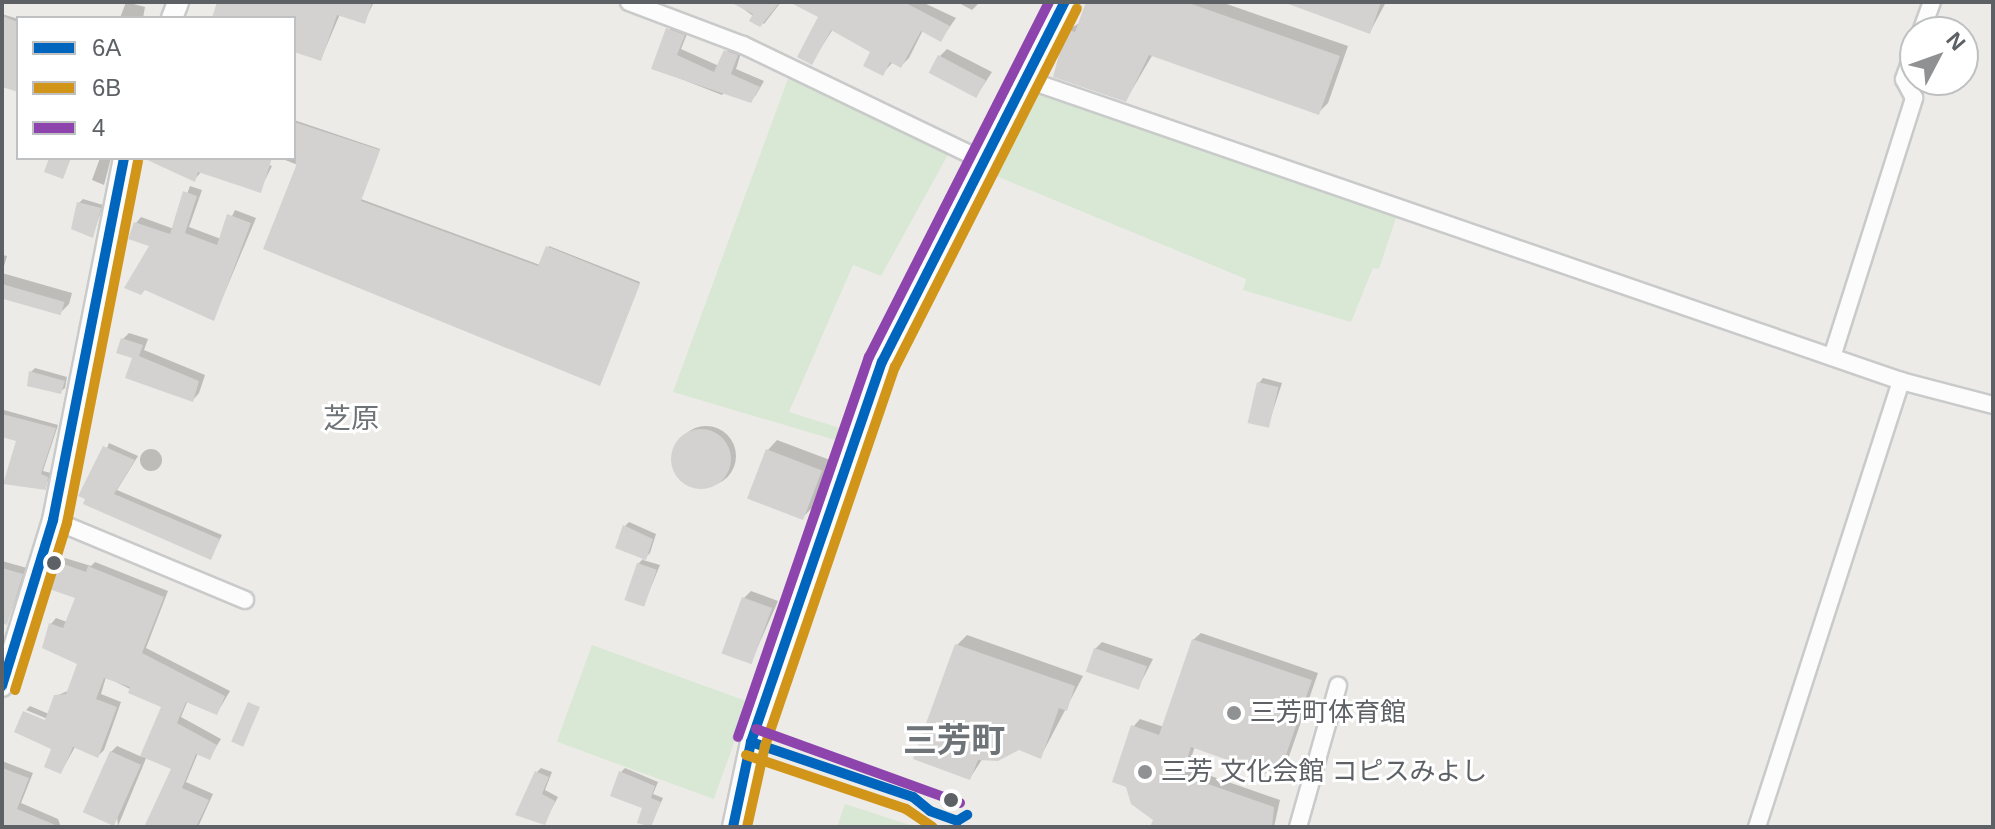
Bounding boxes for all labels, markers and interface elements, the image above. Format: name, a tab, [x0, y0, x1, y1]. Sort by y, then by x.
legend	[16, 16, 296, 160]
north arrow	[1899, 16, 1979, 96]
text: N	[1941, 27, 1971, 55]
text: 6A	[92, 34, 121, 61]
text: 6B	[92, 74, 121, 101]
text: 4	[92, 114, 105, 141]
district label: 芝原	[323, 402, 379, 436]
unlabelled marker	[46, 555, 62, 571]
place label: 三芳町体育館	[1250, 697, 1406, 729]
marker: 三芳町体育館	[1225, 704, 1243, 722]
district label: 三芳町	[903, 721, 1005, 761]
place label: 三芳 文化会館 コピスみよし	[1161, 756, 1487, 788]
marker: 三芳 文化会館 コピスみよし	[1136, 763, 1154, 781]
unlabelled marker	[943, 792, 959, 808]

